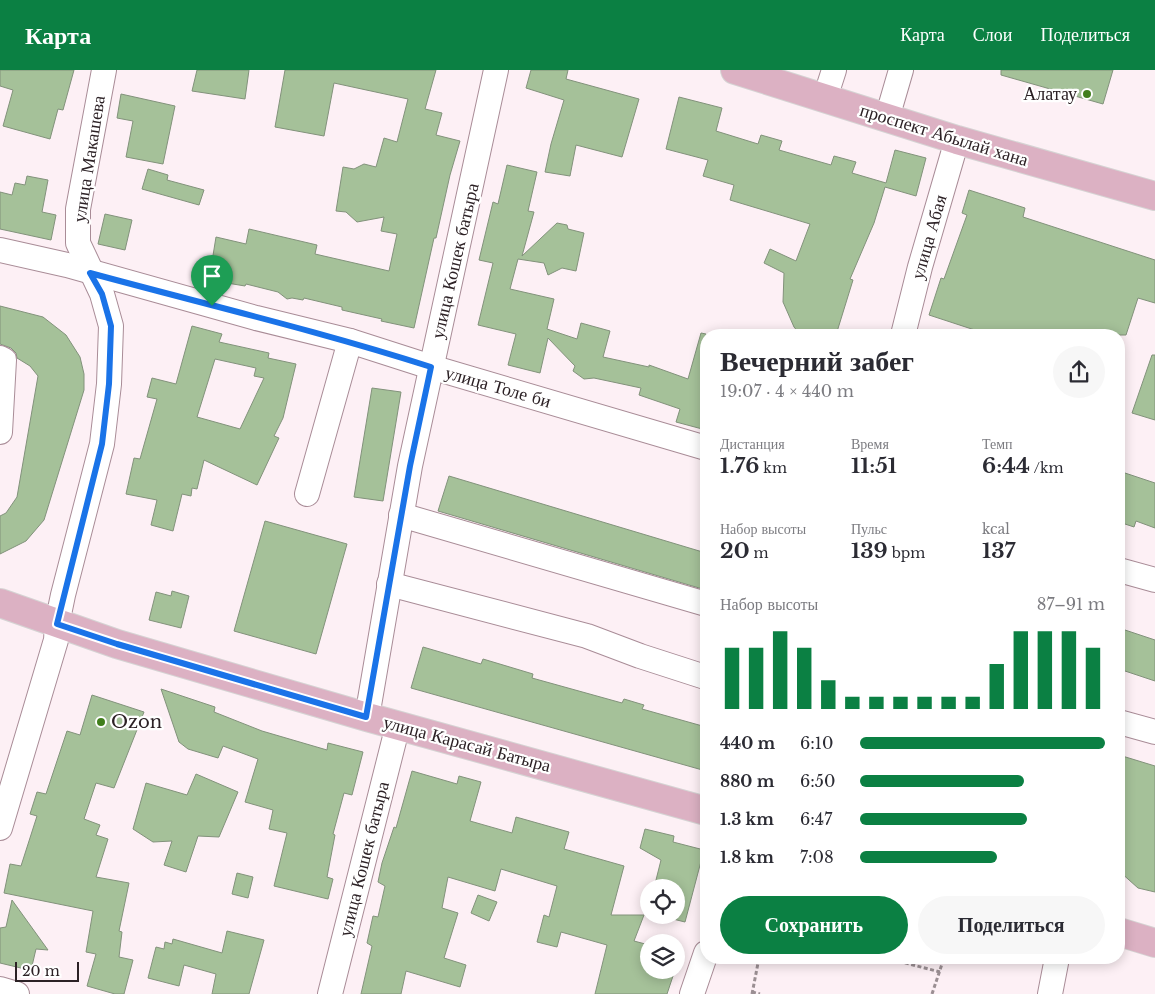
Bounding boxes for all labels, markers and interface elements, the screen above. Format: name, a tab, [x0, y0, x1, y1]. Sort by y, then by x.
text: Карта	[25, 21, 91, 50]
text: Карта	[900, 24, 945, 46]
text: Слои	[973, 24, 1012, 46]
text: Поделиться	[1040, 24, 1130, 46]
place label: Алатау	[1023, 83, 1077, 105]
marker: Алатау	[1081, 88, 1093, 100]
street label: улица Макашева	[68, 94, 110, 224]
street label: проспект Абылай хана	[857, 99, 1031, 171]
street label: улица Кошек батыра	[426, 181, 484, 341]
street label: улица Абая	[906, 192, 952, 282]
pin	[191, 255, 233, 306]
icon: arrive	[198, 262, 226, 290]
text: Вечерний забег	[720, 344, 914, 379]
button: share	[1053, 346, 1105, 398]
street label: улица Толе би	[443, 361, 554, 413]
text: 19:07 · 4 × 440 m	[720, 381, 854, 401]
text: Дистанция	[720, 435, 785, 453]
text: Время	[851, 435, 889, 453]
text: Темп	[982, 435, 1013, 453]
text: 1.76	[720, 453, 759, 479]
text: 11:51	[851, 453, 897, 479]
text: 6:44	[982, 453, 1030, 479]
text: km	[759, 459, 787, 477]
text: /km	[1030, 459, 1064, 477]
text: Набор высоты	[720, 520, 806, 538]
text: Пульс	[851, 520, 887, 538]
text: kcal	[982, 520, 1010, 538]
text: 20	[720, 538, 750, 564]
text: 139	[851, 538, 888, 564]
text: 137	[982, 538, 1015, 564]
text: m	[750, 544, 769, 562]
text: bpm	[888, 544, 925, 562]
text: Набор высоты	[720, 594, 818, 614]
text: 87–91 m	[1037, 594, 1105, 614]
place label: Ozon	[111, 711, 162, 733]
street label: улица Карасай Батыра	[381, 711, 553, 777]
marker: Ozon	[95, 716, 107, 728]
text: 440 m	[720, 733, 775, 753]
text: 6:10	[800, 733, 833, 753]
text: 880 m	[720, 771, 774, 791]
text: 6:50	[800, 771, 835, 791]
street label: улица Кошек батыра	[334, 779, 394, 939]
text: 1.3 km	[720, 809, 774, 829]
text: 6:47	[800, 809, 832, 829]
text: 1.8 km	[720, 847, 774, 867]
text: 7:08	[800, 847, 834, 867]
map controls	[640, 879, 685, 979]
button: locate	[640, 879, 685, 924]
button: Сохранить	[720, 896, 908, 954]
button: Поделиться	[918, 896, 1105, 954]
button: layers	[640, 934, 685, 979]
scale bar	[15, 959, 79, 982]
text: 20 m	[22, 962, 60, 980]

